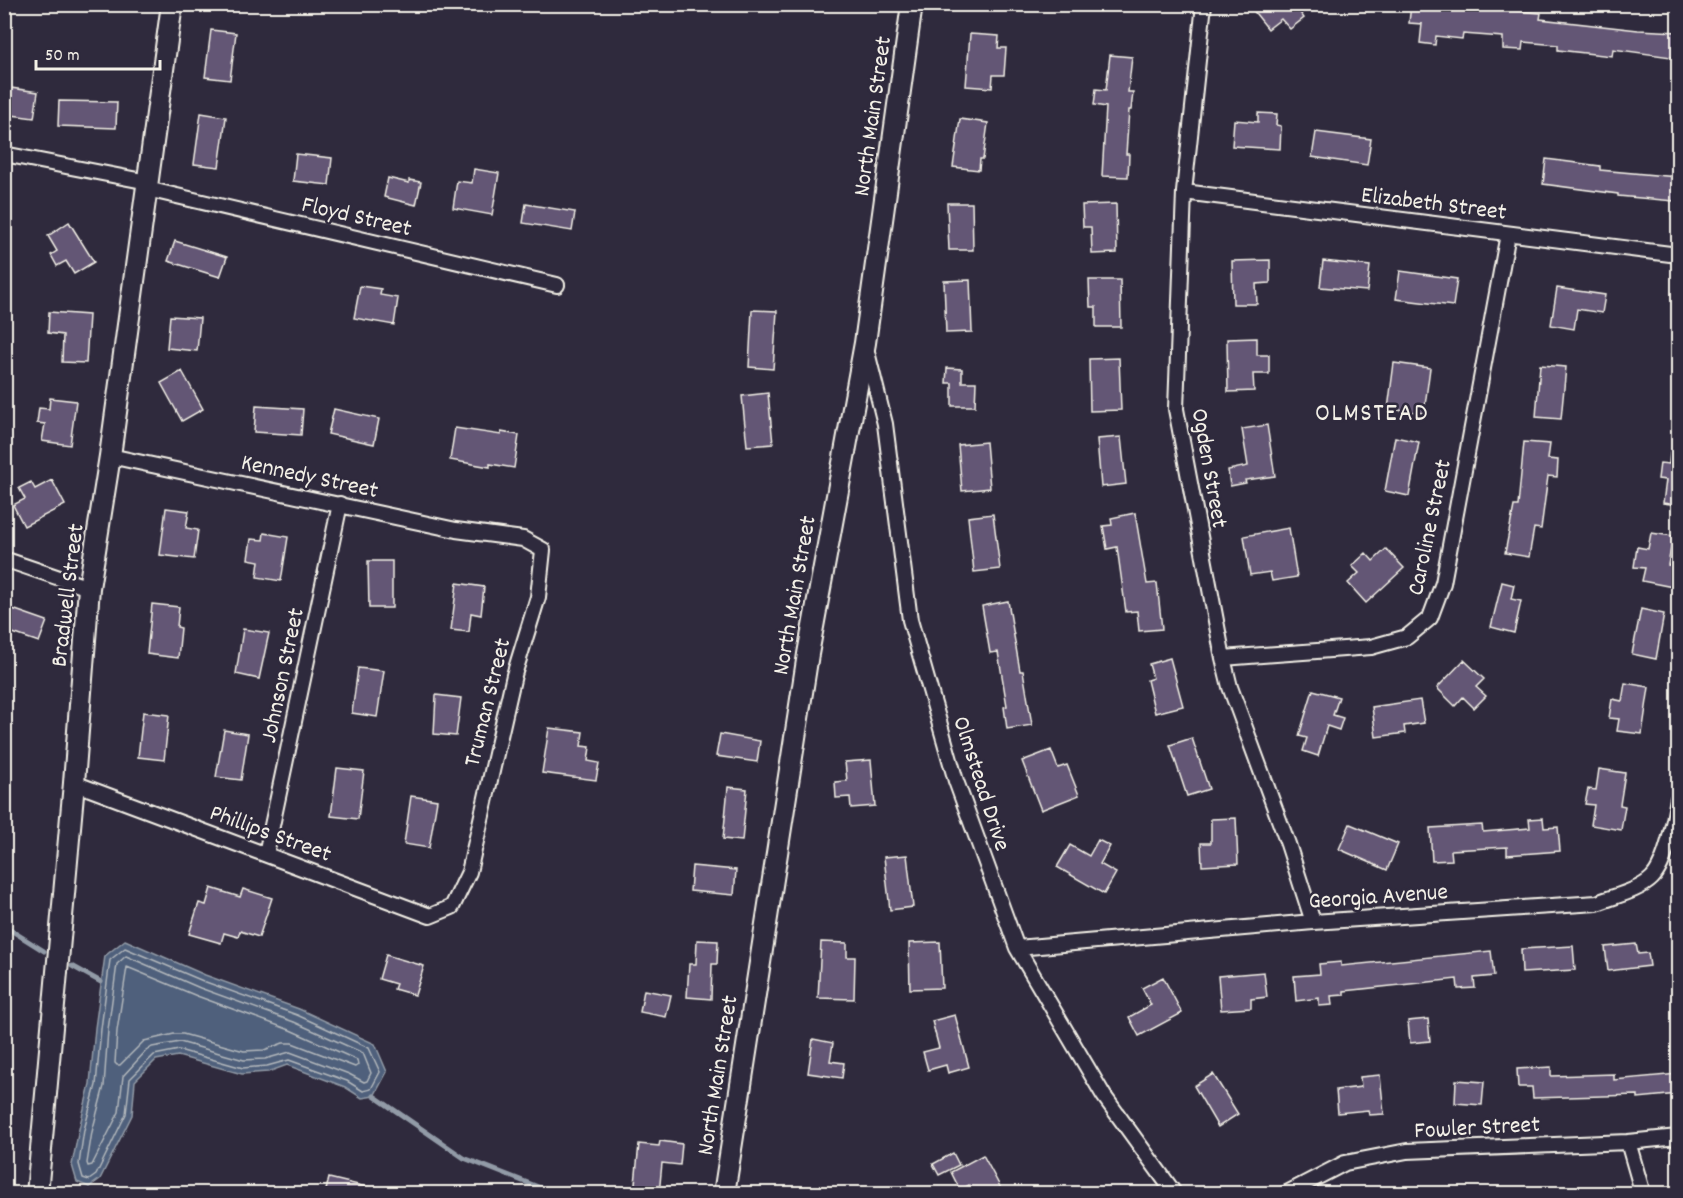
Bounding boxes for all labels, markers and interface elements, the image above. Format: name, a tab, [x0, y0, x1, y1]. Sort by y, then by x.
scale bar	[36, 33, 160, 71]
street label: North Main Street	[846, 34, 902, 199]
text: 50 m	[45, 44, 80, 69]
street label: Elizabeth Street	[1359, 179, 1508, 231]
street label: Floyd Street	[298, 189, 415, 247]
district label: OLMSTEAD	[1315, 396, 1429, 433]
street label: Ogden Street	[1181, 406, 1235, 531]
street label: Kennedy Street	[238, 447, 381, 509]
street label: Caroline Street	[1400, 456, 1462, 599]
street label: North Main Street	[765, 513, 827, 678]
street label: Bradwell Street	[43, 522, 95, 669]
street label: Johnson Street	[253, 605, 315, 746]
street label: Truman Street	[457, 635, 521, 771]
street label: Olmstead Drive	[942, 712, 1018, 856]
street label: Phillips Street	[204, 797, 336, 873]
street label: Georgia Avenue	[1307, 876, 1449, 920]
street label: North Main Street	[690, 993, 748, 1158]
street label: Fowler Street	[1413, 1109, 1541, 1149]

